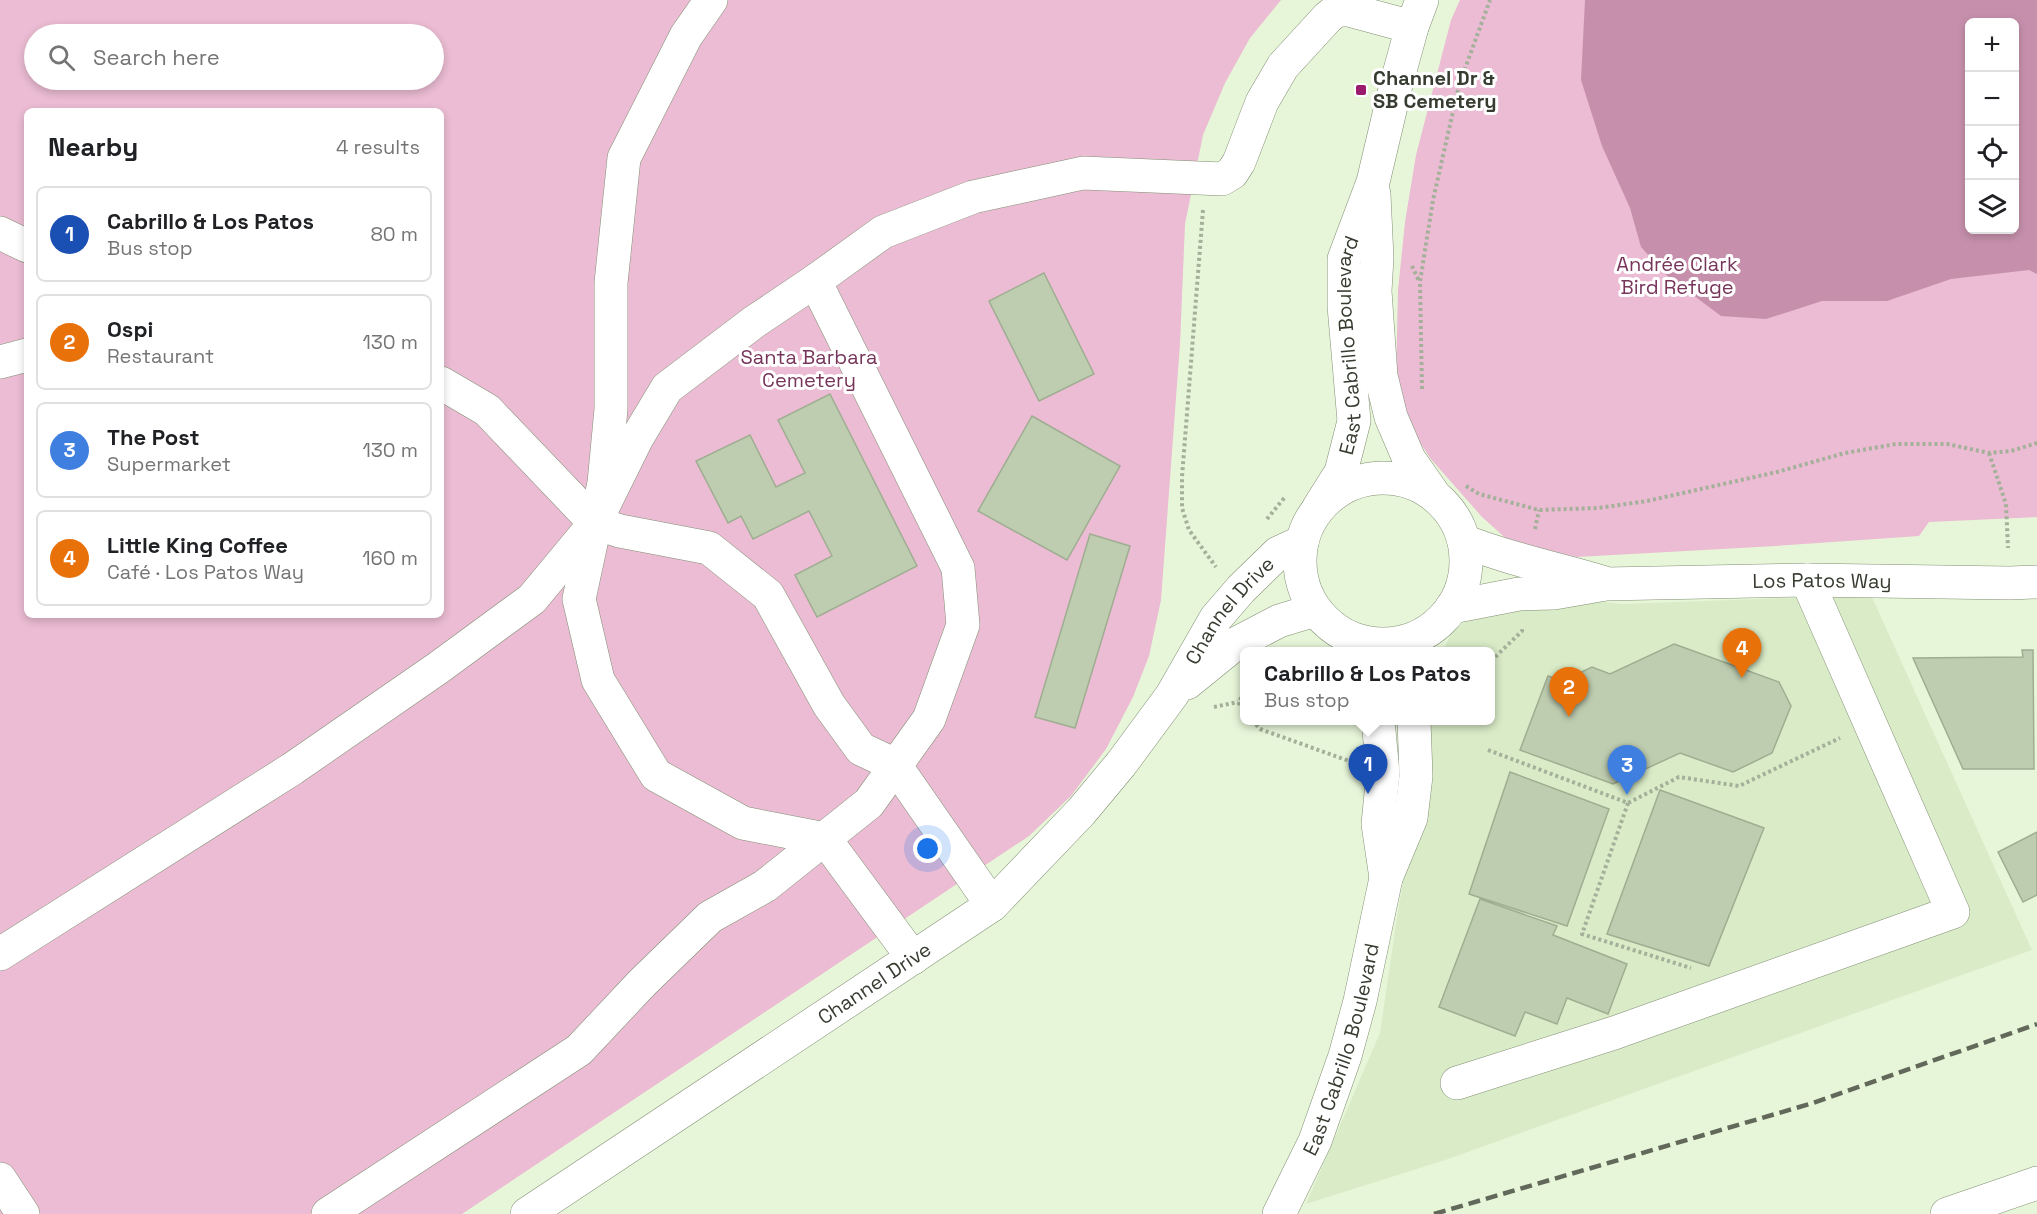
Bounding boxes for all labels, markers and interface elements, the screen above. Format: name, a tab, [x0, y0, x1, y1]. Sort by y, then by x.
map controls	[1965, 18, 2019, 234]
button: +	[1965, 18, 2019, 72]
search box	[24, 24, 444, 90]
icon: search	[45, 41, 78, 74]
text: Search here	[93, 43, 220, 71]
place label: Channel Dr & SB Cemetery	[1373, 65, 1497, 114]
button: −	[1965, 72, 2019, 126]
marker: Channel Dr & SB Cemetery	[1354, 83, 1368, 97]
button: locate	[1965, 126, 2019, 180]
text: Nearby	[48, 130, 138, 164]
text: 4 results	[336, 134, 420, 160]
button: layers	[1965, 180, 2019, 234]
text: Cabrillo & Los Patos	[107, 207, 314, 235]
text: 1	[65, 221, 74, 247]
text: 80 m	[370, 221, 418, 247]
street label: East Cabrillo Boulevard	[1331, 232, 1367, 457]
text: Bus stop	[107, 235, 193, 261]
park label: Andrée Clark Bird Refuge	[1616, 251, 1738, 300]
text: Ospi	[107, 315, 153, 343]
text: 2	[64, 329, 75, 355]
text: 130 m	[362, 329, 418, 355]
text: Restaurant	[107, 343, 214, 369]
park label: Santa Barbara Cemetery	[741, 344, 877, 393]
text: The Post	[107, 423, 200, 451]
text: 3	[63, 437, 76, 463]
text: 130 m	[362, 437, 418, 463]
text: Supermarket	[107, 451, 231, 477]
text: Little King Coffee	[107, 531, 288, 559]
text: 4	[63, 545, 76, 571]
text: 160 m	[362, 545, 418, 571]
street label: Channel Drive	[1179, 551, 1280, 669]
text: Café · Los Patos Way	[107, 559, 304, 585]
street label: Los Patos Way	[1752, 567, 1892, 594]
pin: 4	[1722, 628, 1762, 678]
popup	[1240, 647, 1495, 725]
text: Cabrillo & Los Patos	[1264, 659, 1471, 687]
pin: 2	[1550, 668, 1588, 717]
text: Bus stop	[1264, 687, 1350, 713]
pin: 1	[1348, 744, 1388, 794]
pin: 3	[1608, 746, 1646, 795]
your location	[913, 834, 942, 863]
street label: Channel Drive	[813, 936, 936, 1030]
street label: East Cabrillo Boulevard	[1297, 941, 1385, 1160]

